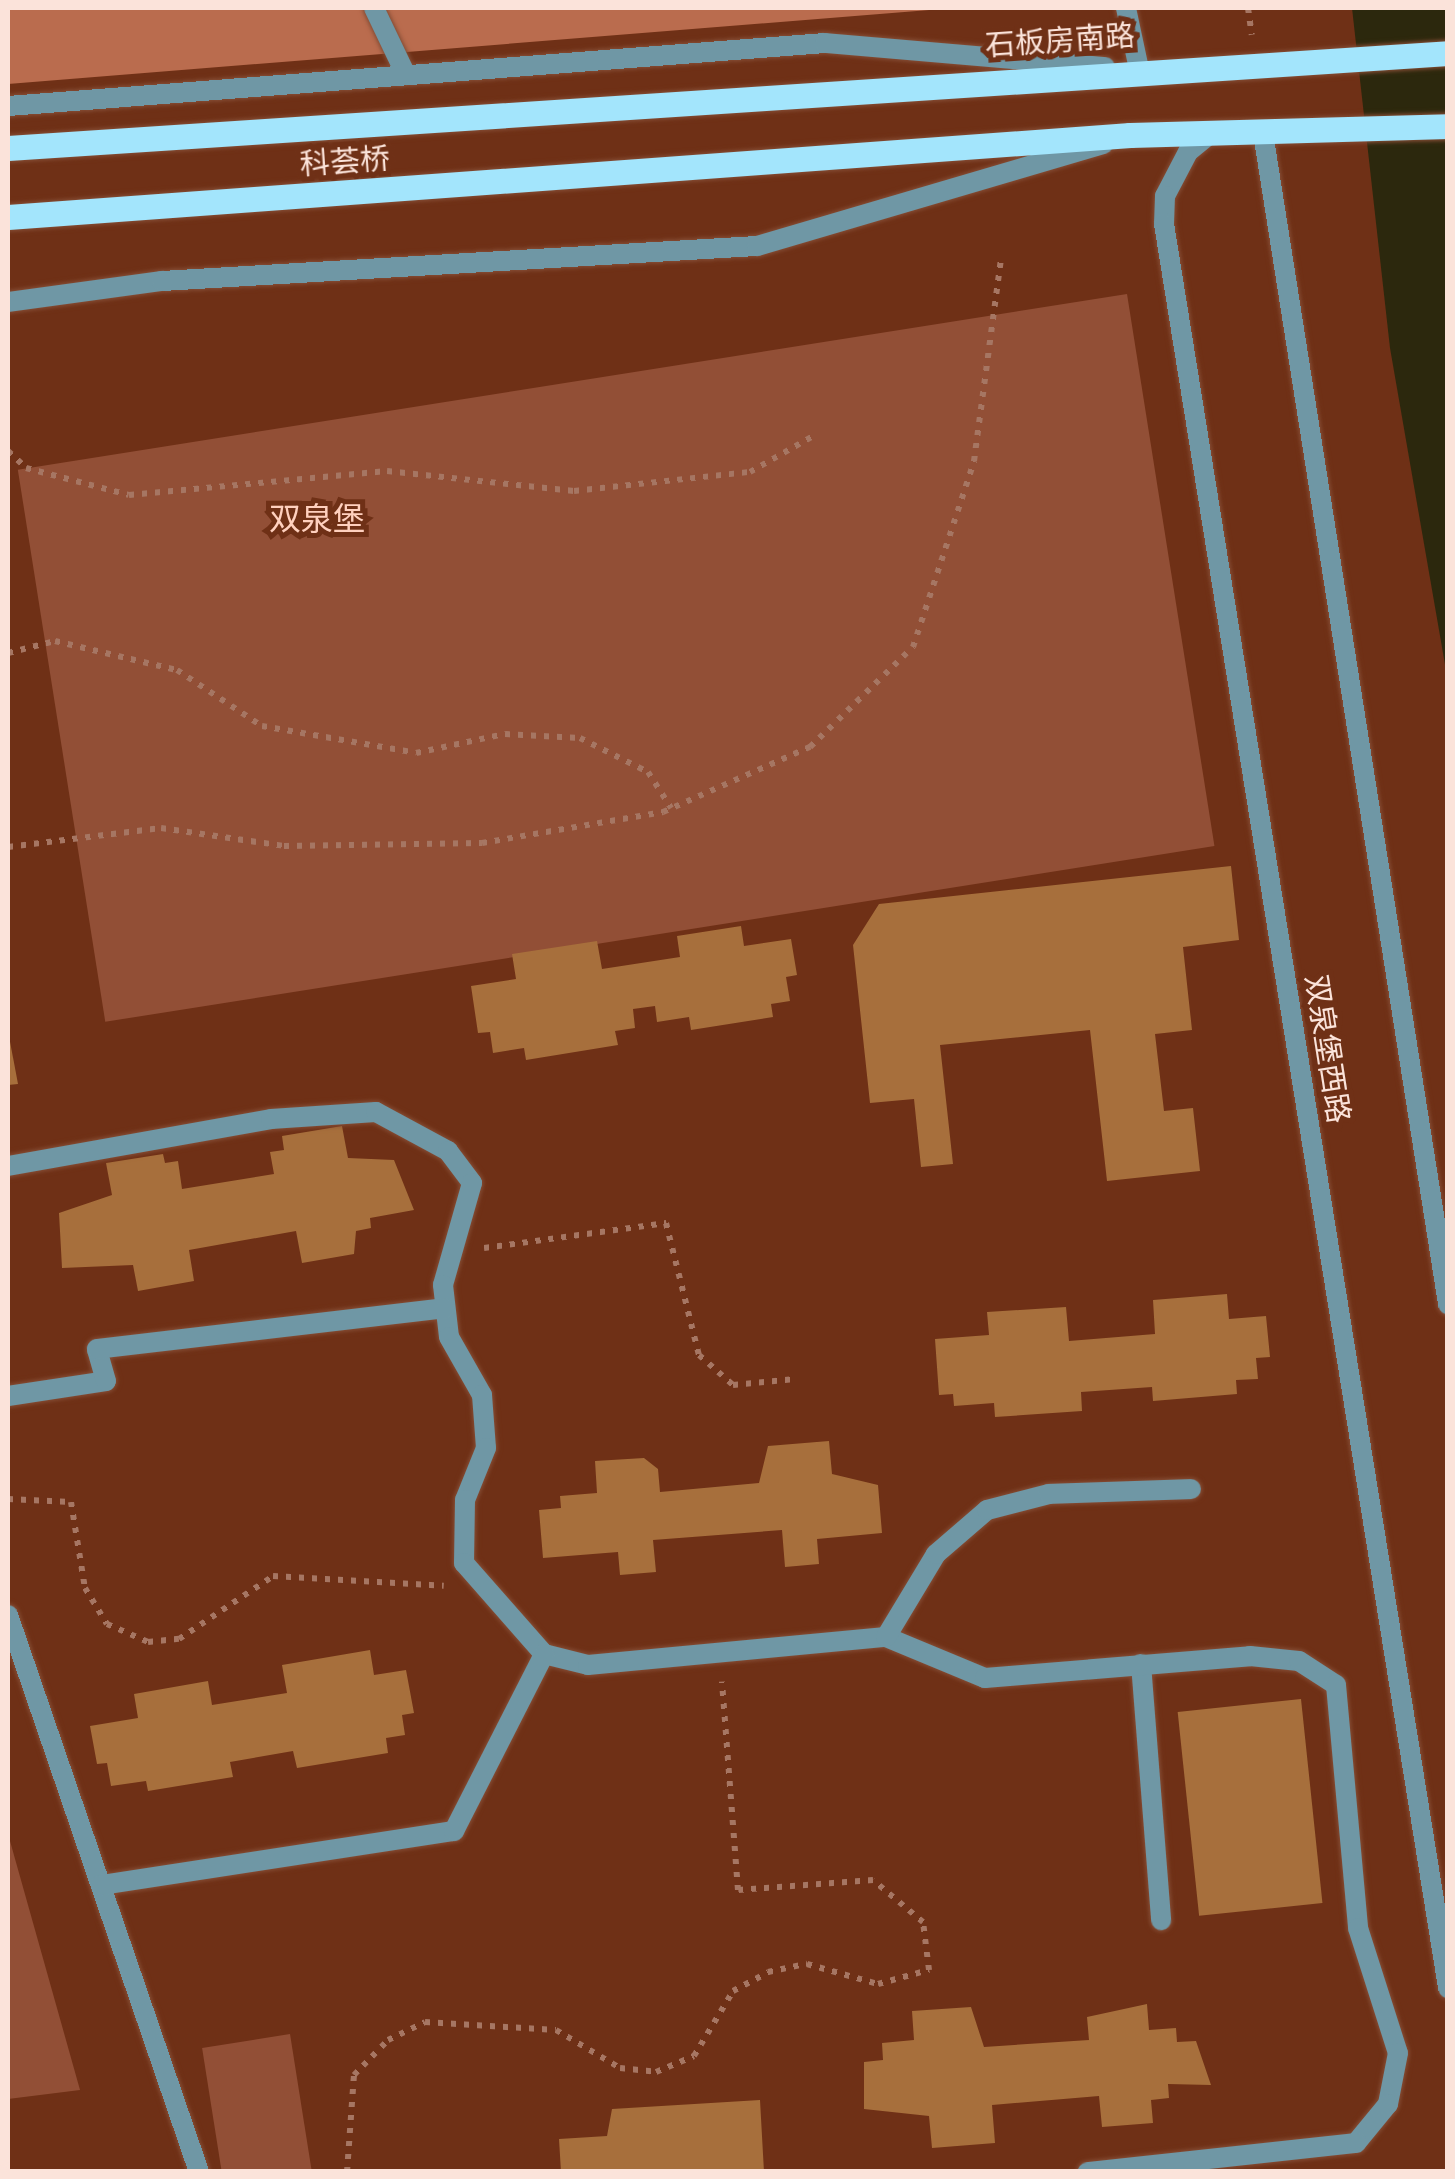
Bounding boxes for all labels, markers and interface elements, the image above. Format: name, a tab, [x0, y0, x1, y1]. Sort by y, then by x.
street label: 石板房南路	[984, 18, 1136, 64]
street label: 科荟桥	[299, 141, 391, 183]
district label: 双泉堡	[269, 500, 365, 538]
street label: 双泉堡西路	[1297, 972, 1357, 1126]

